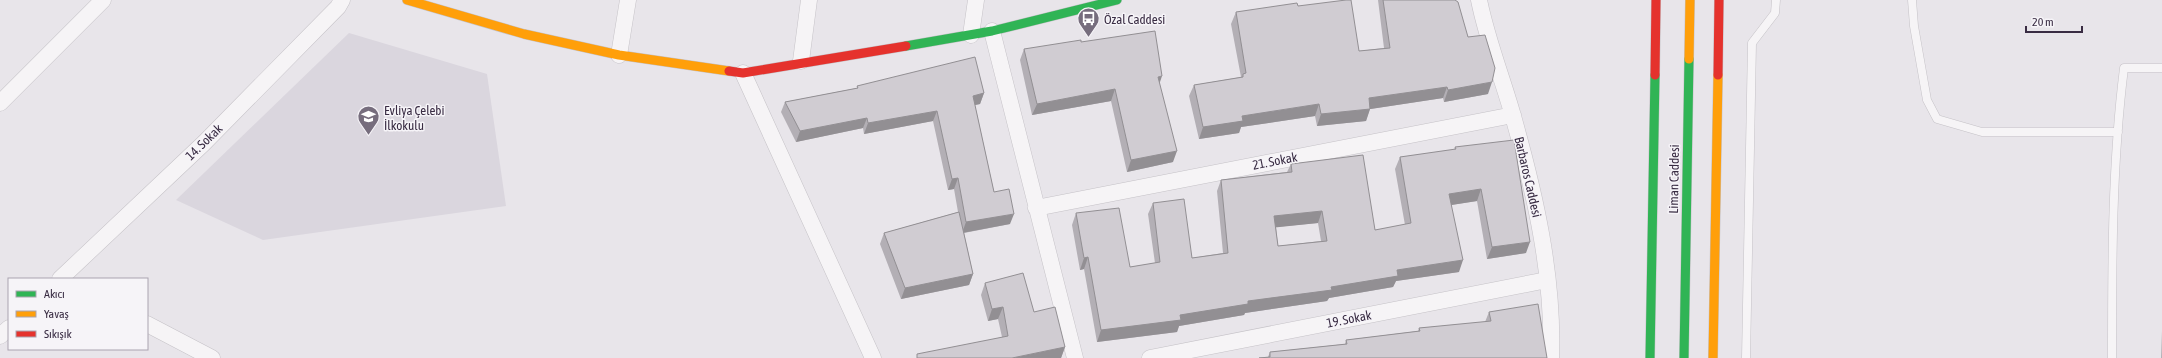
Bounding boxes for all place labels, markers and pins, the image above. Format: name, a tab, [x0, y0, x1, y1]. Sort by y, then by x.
bus stop icon: Özal Caddesi	[1075, 6, 1101, 39]
place label: Özal Caddesi	[1104, 12, 1165, 27]
place label: Evliya Çelebi İlkokulu	[384, 103, 445, 133]
school or university icon: Evliya Çelebi İlkokulu	[356, 104, 382, 137]

